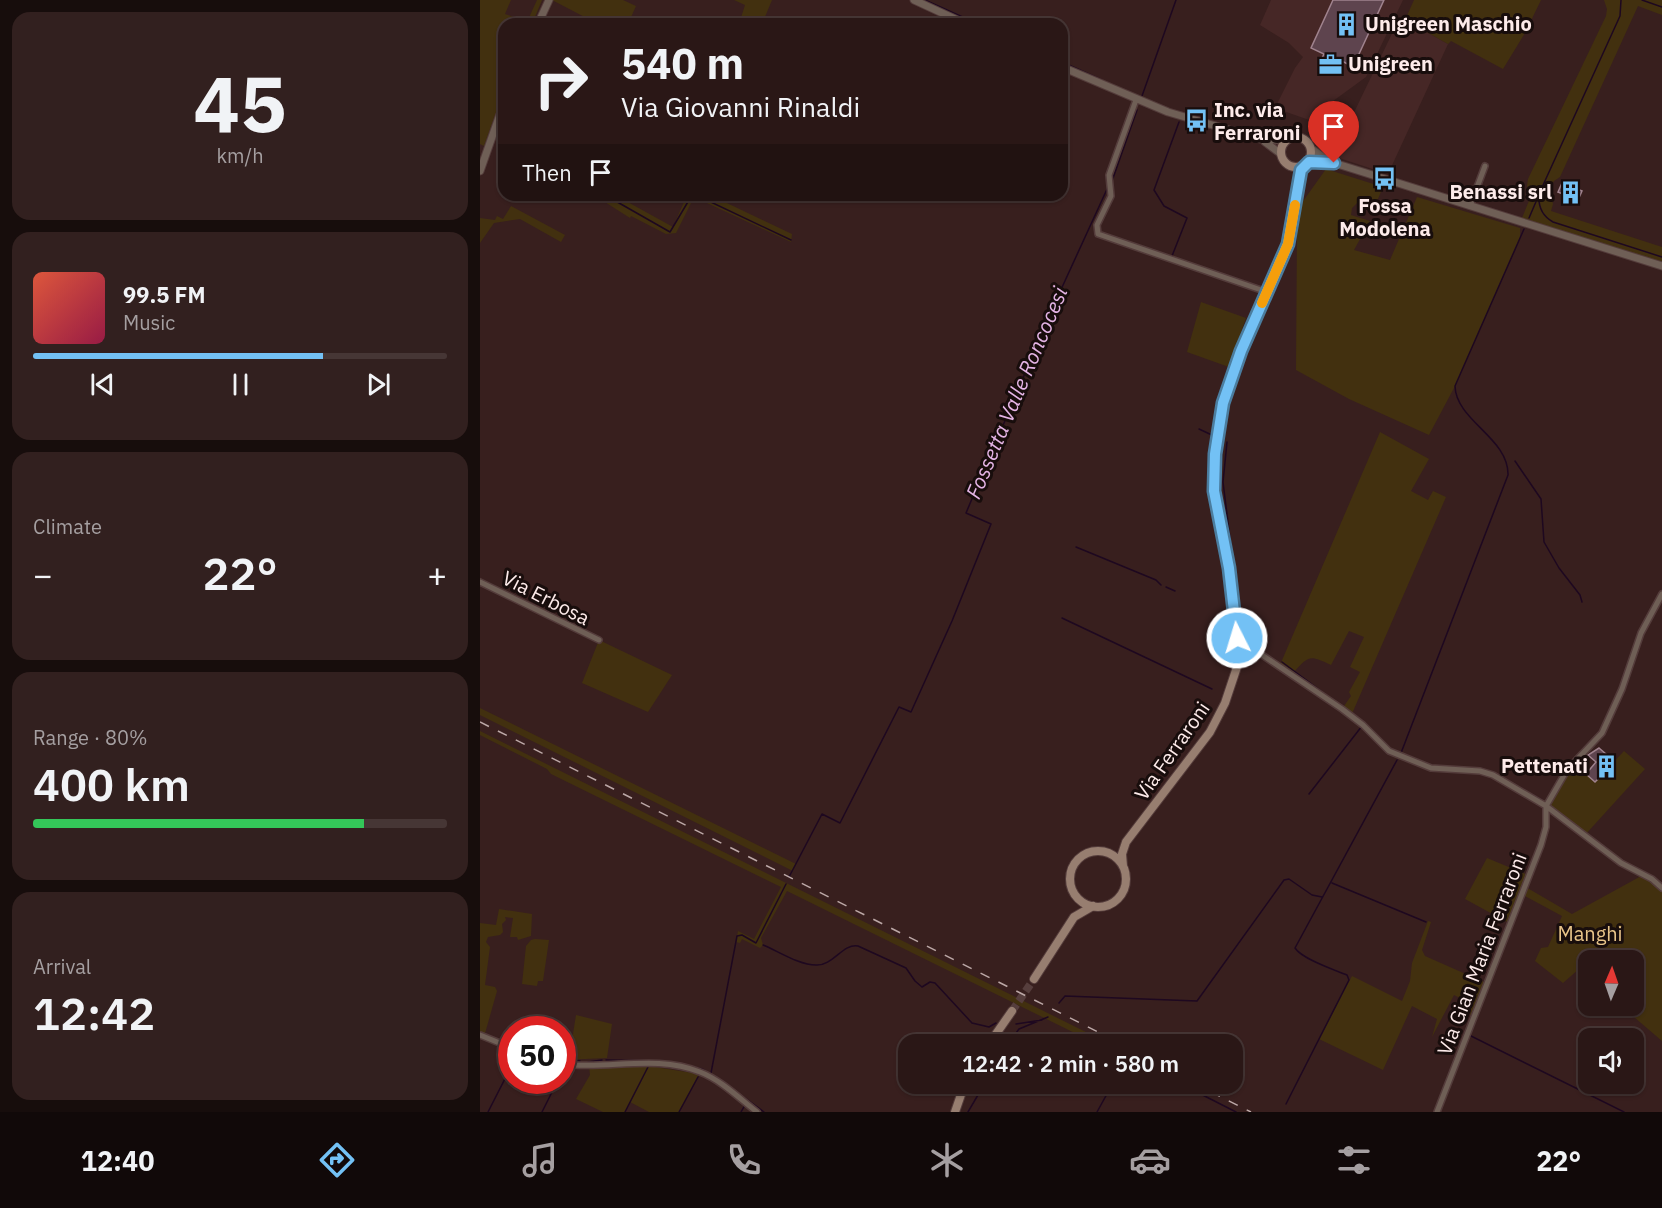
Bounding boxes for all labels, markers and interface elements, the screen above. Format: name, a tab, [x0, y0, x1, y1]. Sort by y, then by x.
place label: Unigreen Maschio	[1365, 10, 1532, 37]
building icon: Unigreen Maschio	[1334, 11, 1360, 37]
text: 540 m	[621, 36, 744, 91]
icon: right	[522, 42, 600, 120]
place label: Unigreen	[1348, 50, 1433, 77]
office icon: Unigreen	[1317, 51, 1343, 77]
text: 45	[193, 52, 287, 153]
text: Via Giovanni Rinaldi	[621, 89, 860, 124]
place label: Inc. via Ferraroni	[1214, 96, 1300, 146]
pin	[1308, 101, 1359, 163]
bus stop icon: Inc. via Ferraroni	[1183, 108, 1209, 134]
icon: arrive	[1317, 110, 1350, 143]
text: km/h	[216, 142, 264, 169]
icon: arrive	[584, 156, 617, 189]
text: Then	[522, 158, 572, 187]
bus stop icon: Fossa Modolena	[1372, 165, 1398, 191]
place label: Benassi srl	[1449, 178, 1552, 205]
building icon: Benassi srl	[1557, 179, 1583, 205]
place label: Fossa Modolena	[1339, 192, 1431, 242]
text: 99.5 FM	[123, 280, 206, 309]
water label: Fossetta Valle Roncocesi	[959, 282, 1074, 503]
text: Music	[123, 309, 175, 336]
icon: previous	[86, 368, 119, 401]
icon: pause	[224, 368, 257, 401]
icon: next	[362, 368, 395, 401]
text: Climate	[33, 513, 102, 540]
text: 22°	[202, 544, 278, 602]
text: −	[33, 553, 53, 596]
text: +	[427, 553, 447, 596]
street label: Via Erbosa	[498, 564, 595, 631]
position arrow	[1205, 606, 1269, 670]
street label: Via Ferraroni	[1128, 696, 1215, 805]
text: Range · 80%	[33, 724, 148, 751]
place label: Pettenati	[1501, 752, 1588, 779]
building icon: Pettenati	[1593, 753, 1619, 779]
text: 400 km	[33, 755, 190, 813]
street label: Via Gian Maria Ferraroni	[1430, 849, 1533, 1059]
park label: Manghi	[1557, 920, 1623, 947]
north arrow	[1578, 950, 1644, 1016]
map controls	[1578, 950, 1644, 1094]
text: Arrival	[33, 953, 91, 980]
text: 12:42	[33, 984, 155, 1042]
speed limit sign: 50	[498, 1016, 576, 1094]
button: sound	[1578, 1028, 1644, 1094]
text: 12:42 · 2 min · 580 m	[962, 1049, 1179, 1078]
icon: directions	[316, 1139, 358, 1181]
icon: music	[519, 1139, 561, 1181]
icon: phone	[723, 1139, 765, 1181]
icon: climate	[926, 1139, 968, 1181]
icon: car	[1129, 1139, 1171, 1181]
icon: filters	[1333, 1139, 1375, 1181]
text: 12:40	[81, 1143, 154, 1178]
text: 22°	[1536, 1143, 1581, 1178]

